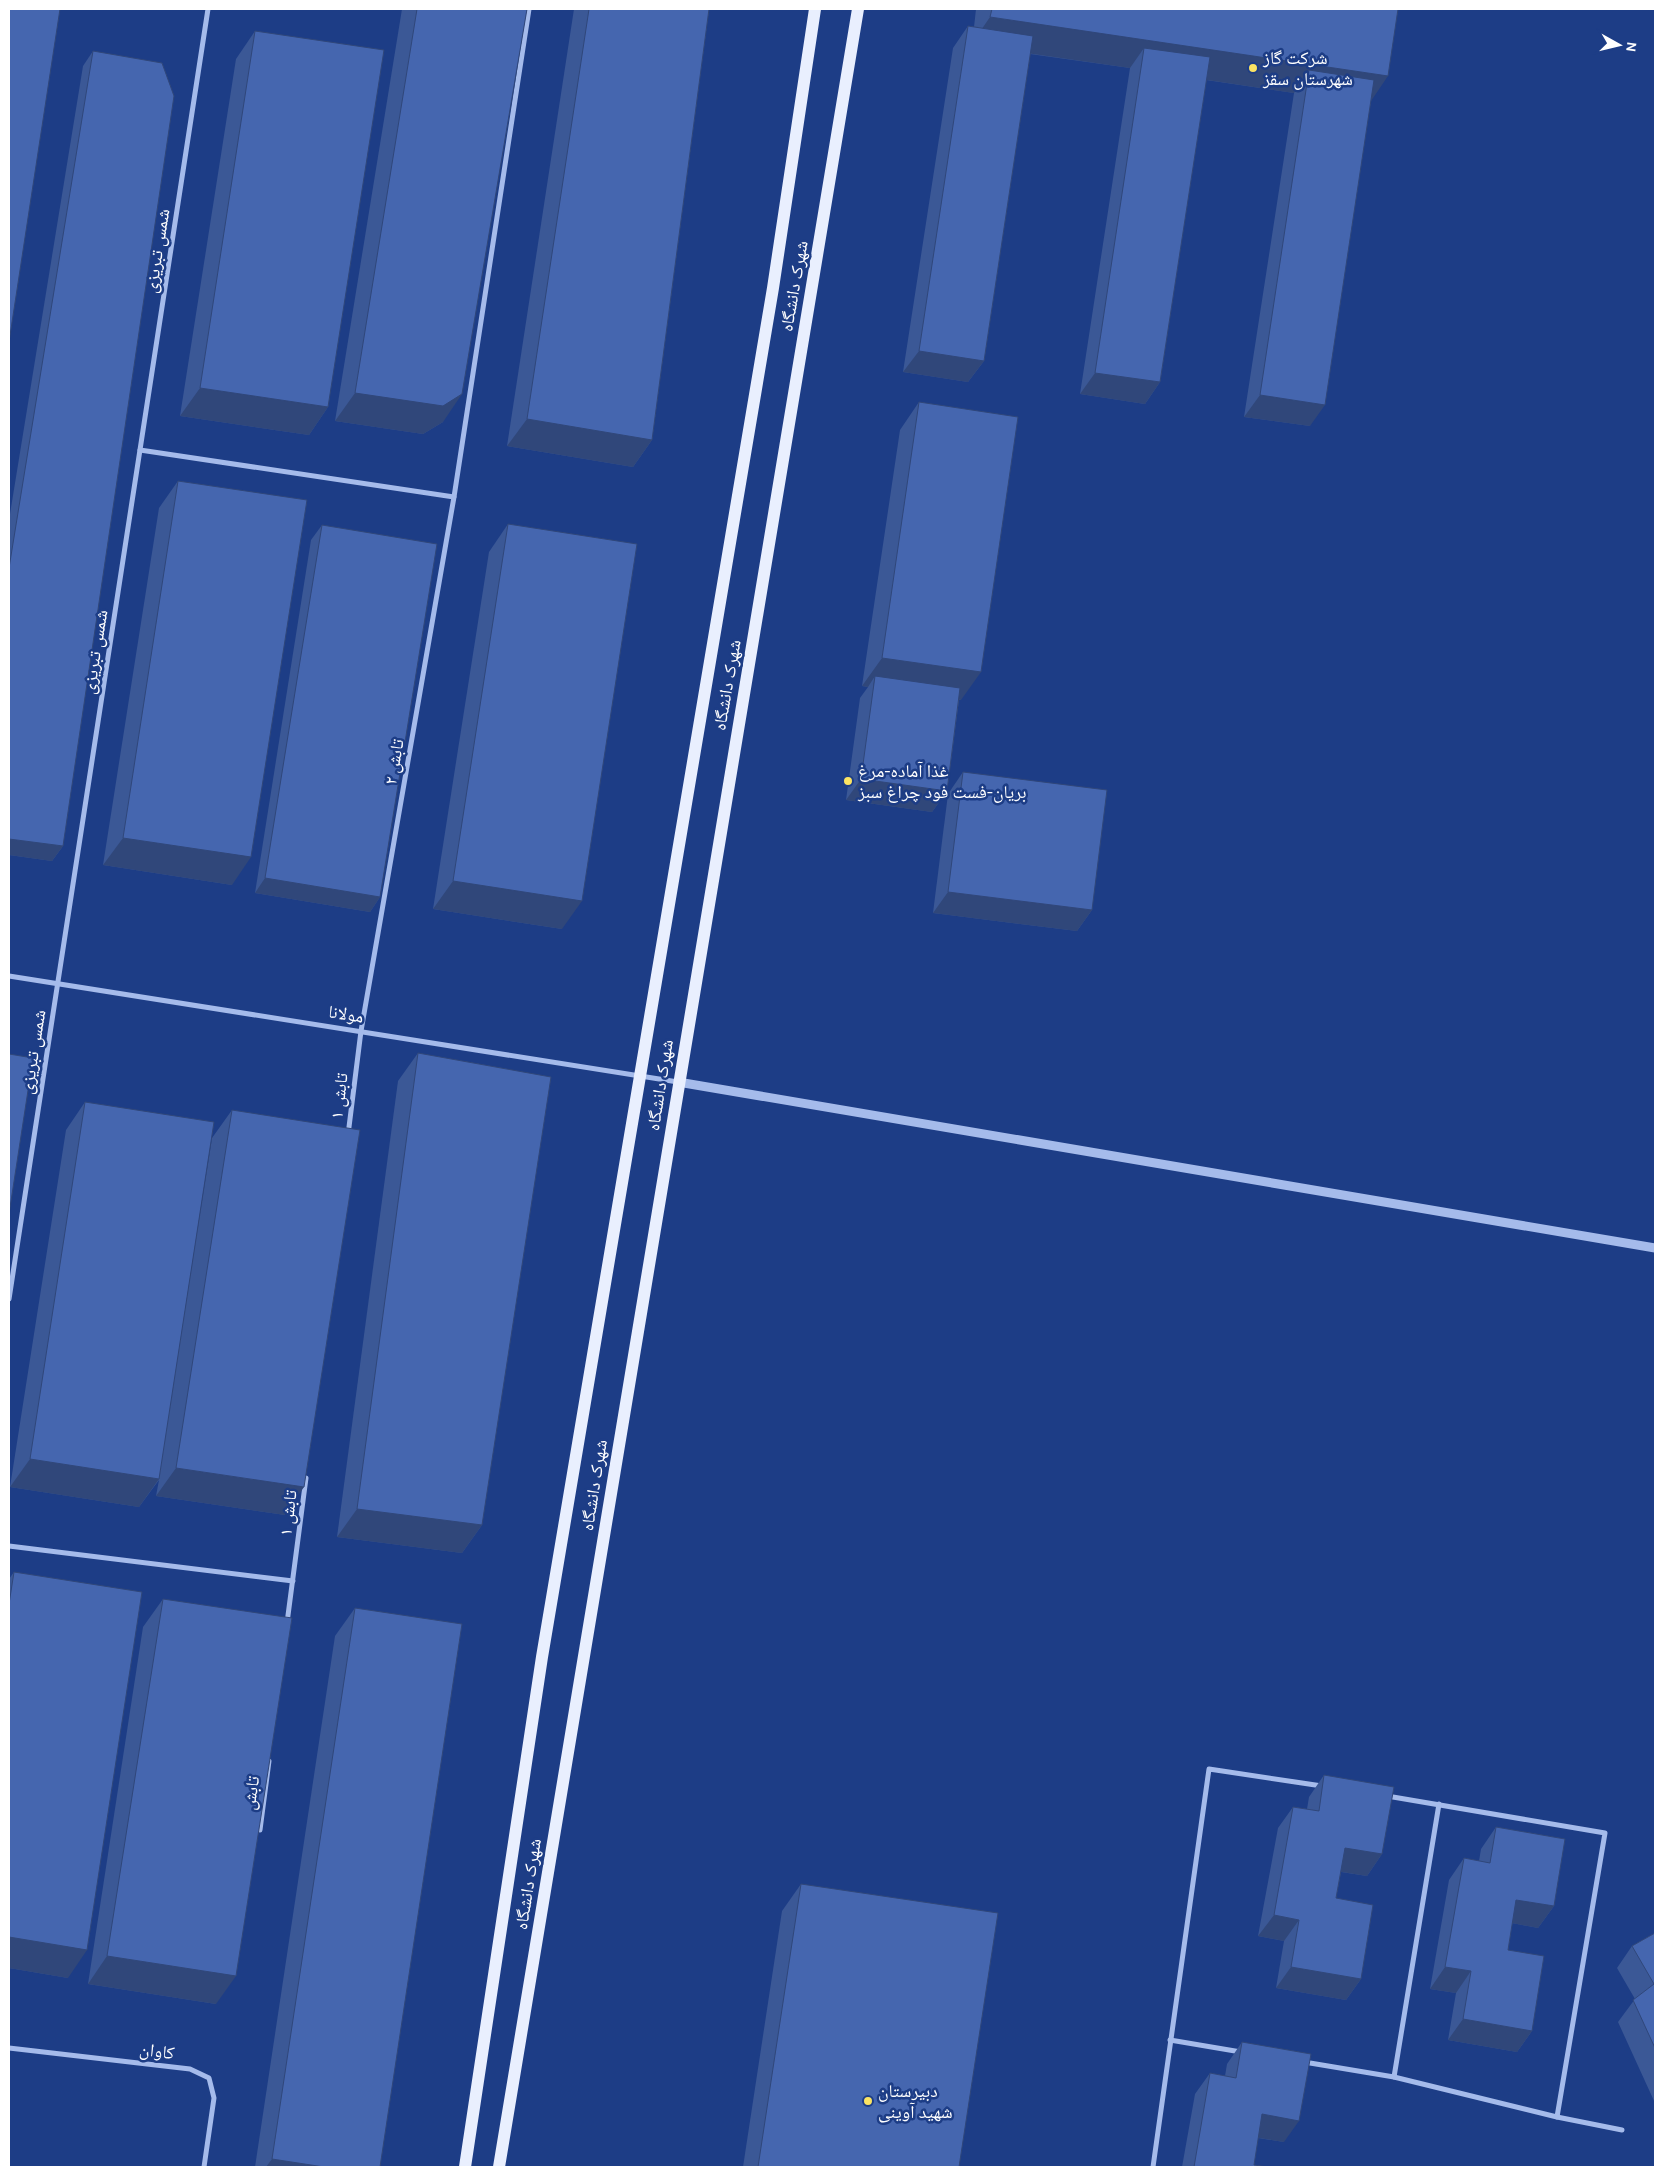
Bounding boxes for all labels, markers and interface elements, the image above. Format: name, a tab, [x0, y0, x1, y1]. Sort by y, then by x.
north arrow	[1594, 20, 1644, 70]
text: N	[1622, 41, 1640, 53]
place label: شرکت گاز شهرستان سقز	[1262, 47, 1353, 90]
marker: شرکت گاز شهرستان سقز	[1247, 62, 1259, 74]
street label: شمس تبریزی	[139, 207, 175, 295]
street label: شهرک دانشگاه	[775, 239, 813, 333]
street label: شمس تبریزی	[77, 608, 113, 696]
street label: شهرک دانشگاه	[708, 638, 746, 732]
street label: تابش ۲	[379, 737, 409, 787]
place label: غذا آماده-مرغ بریان-فست فود چراغ سبز	[857, 760, 1027, 803]
marker: غذا آماده-مرغ بریان-فست فود چراغ سبز	[842, 775, 854, 787]
street label: مولانا	[327, 1000, 365, 1028]
street label: شمس تبریزی	[15, 1008, 51, 1096]
street label: شهرک دانشگاه	[642, 1038, 678, 1132]
street label: تابش ۱	[325, 1072, 353, 1120]
street label: شهرک دانشگاه	[576, 1438, 612, 1532]
street label: تابش ۱	[274, 1489, 302, 1537]
street label: تابش	[238, 1775, 264, 1811]
street label: شهرک دانشگاه	[510, 1837, 546, 1931]
street label: کاوان	[138, 2038, 176, 2064]
place label: دبیرستان شهید آوینی	[878, 2080, 953, 2123]
marker: دبیرستان شهید آوینی	[862, 2095, 874, 2107]

